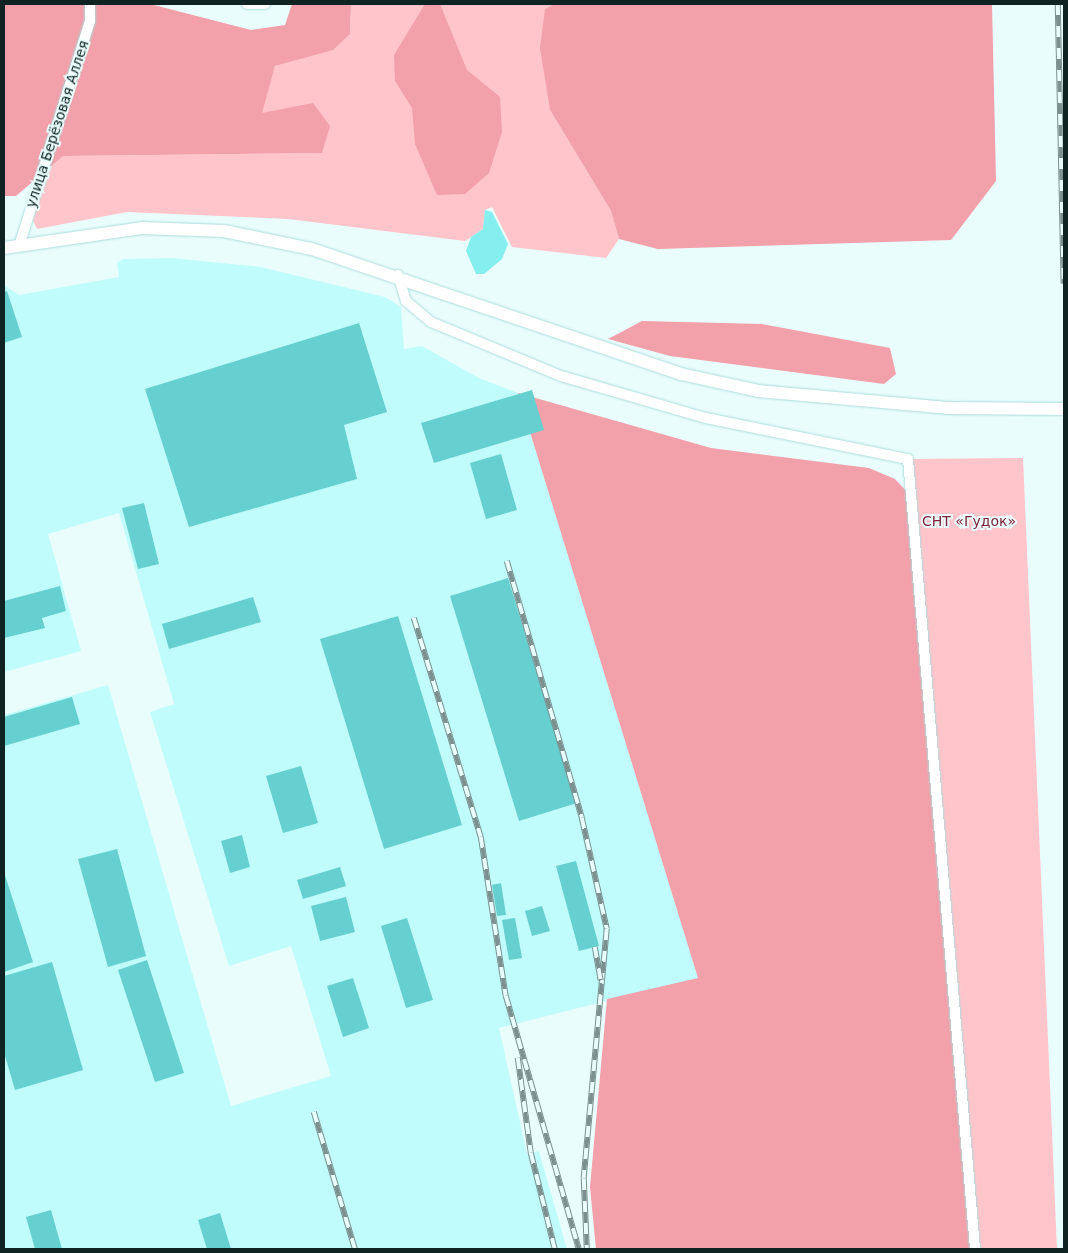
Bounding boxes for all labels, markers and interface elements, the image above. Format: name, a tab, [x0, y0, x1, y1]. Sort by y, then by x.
street label: улица Берёзовая Аллея	[22, 38, 92, 210]
park label: СНТ «Гудок»	[922, 513, 1016, 529]

